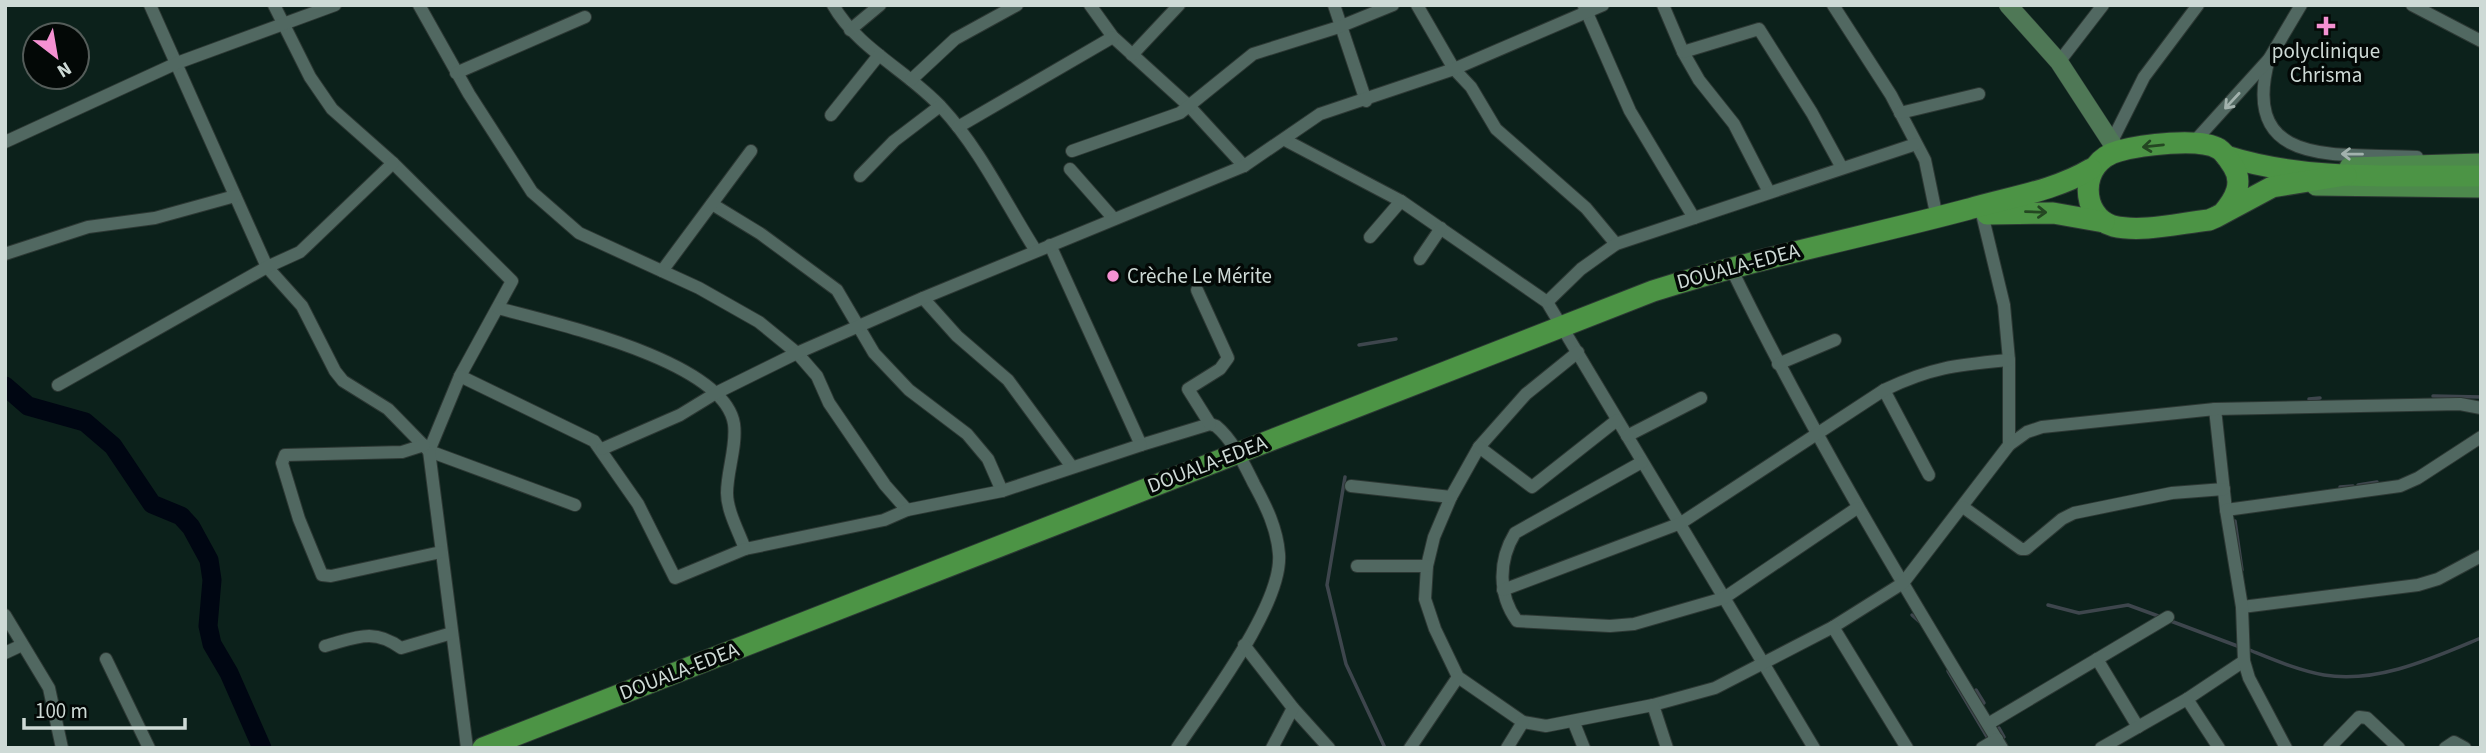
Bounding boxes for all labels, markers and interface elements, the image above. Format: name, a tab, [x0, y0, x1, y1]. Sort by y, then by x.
marker: polyclinique Chrisma	[2316, 16, 2336, 36]
north arrow	[21, 21, 91, 91]
place label: polyclinique Chrisma	[2272, 36, 2380, 90]
text: N	[52, 54, 76, 84]
one-way arrow	[2223, 92, 2240, 109]
one-way arrow	[2143, 140, 2165, 153]
one-way arrow	[2341, 147, 2364, 161]
one-way arrow	[2024, 206, 2047, 219]
street label: DOUALA-EDEA	[1673, 235, 1803, 297]
place label: Crèche Le Mérite	[1127, 261, 1272, 291]
marker: Crèche Le Mérite	[1105, 268, 1121, 284]
street label: DOUALA-EDEA	[1143, 427, 1272, 501]
street label: DOUALA-EDEA	[615, 634, 744, 708]
scale bar	[24, 686, 186, 730]
text: 100 m	[35, 696, 88, 726]

